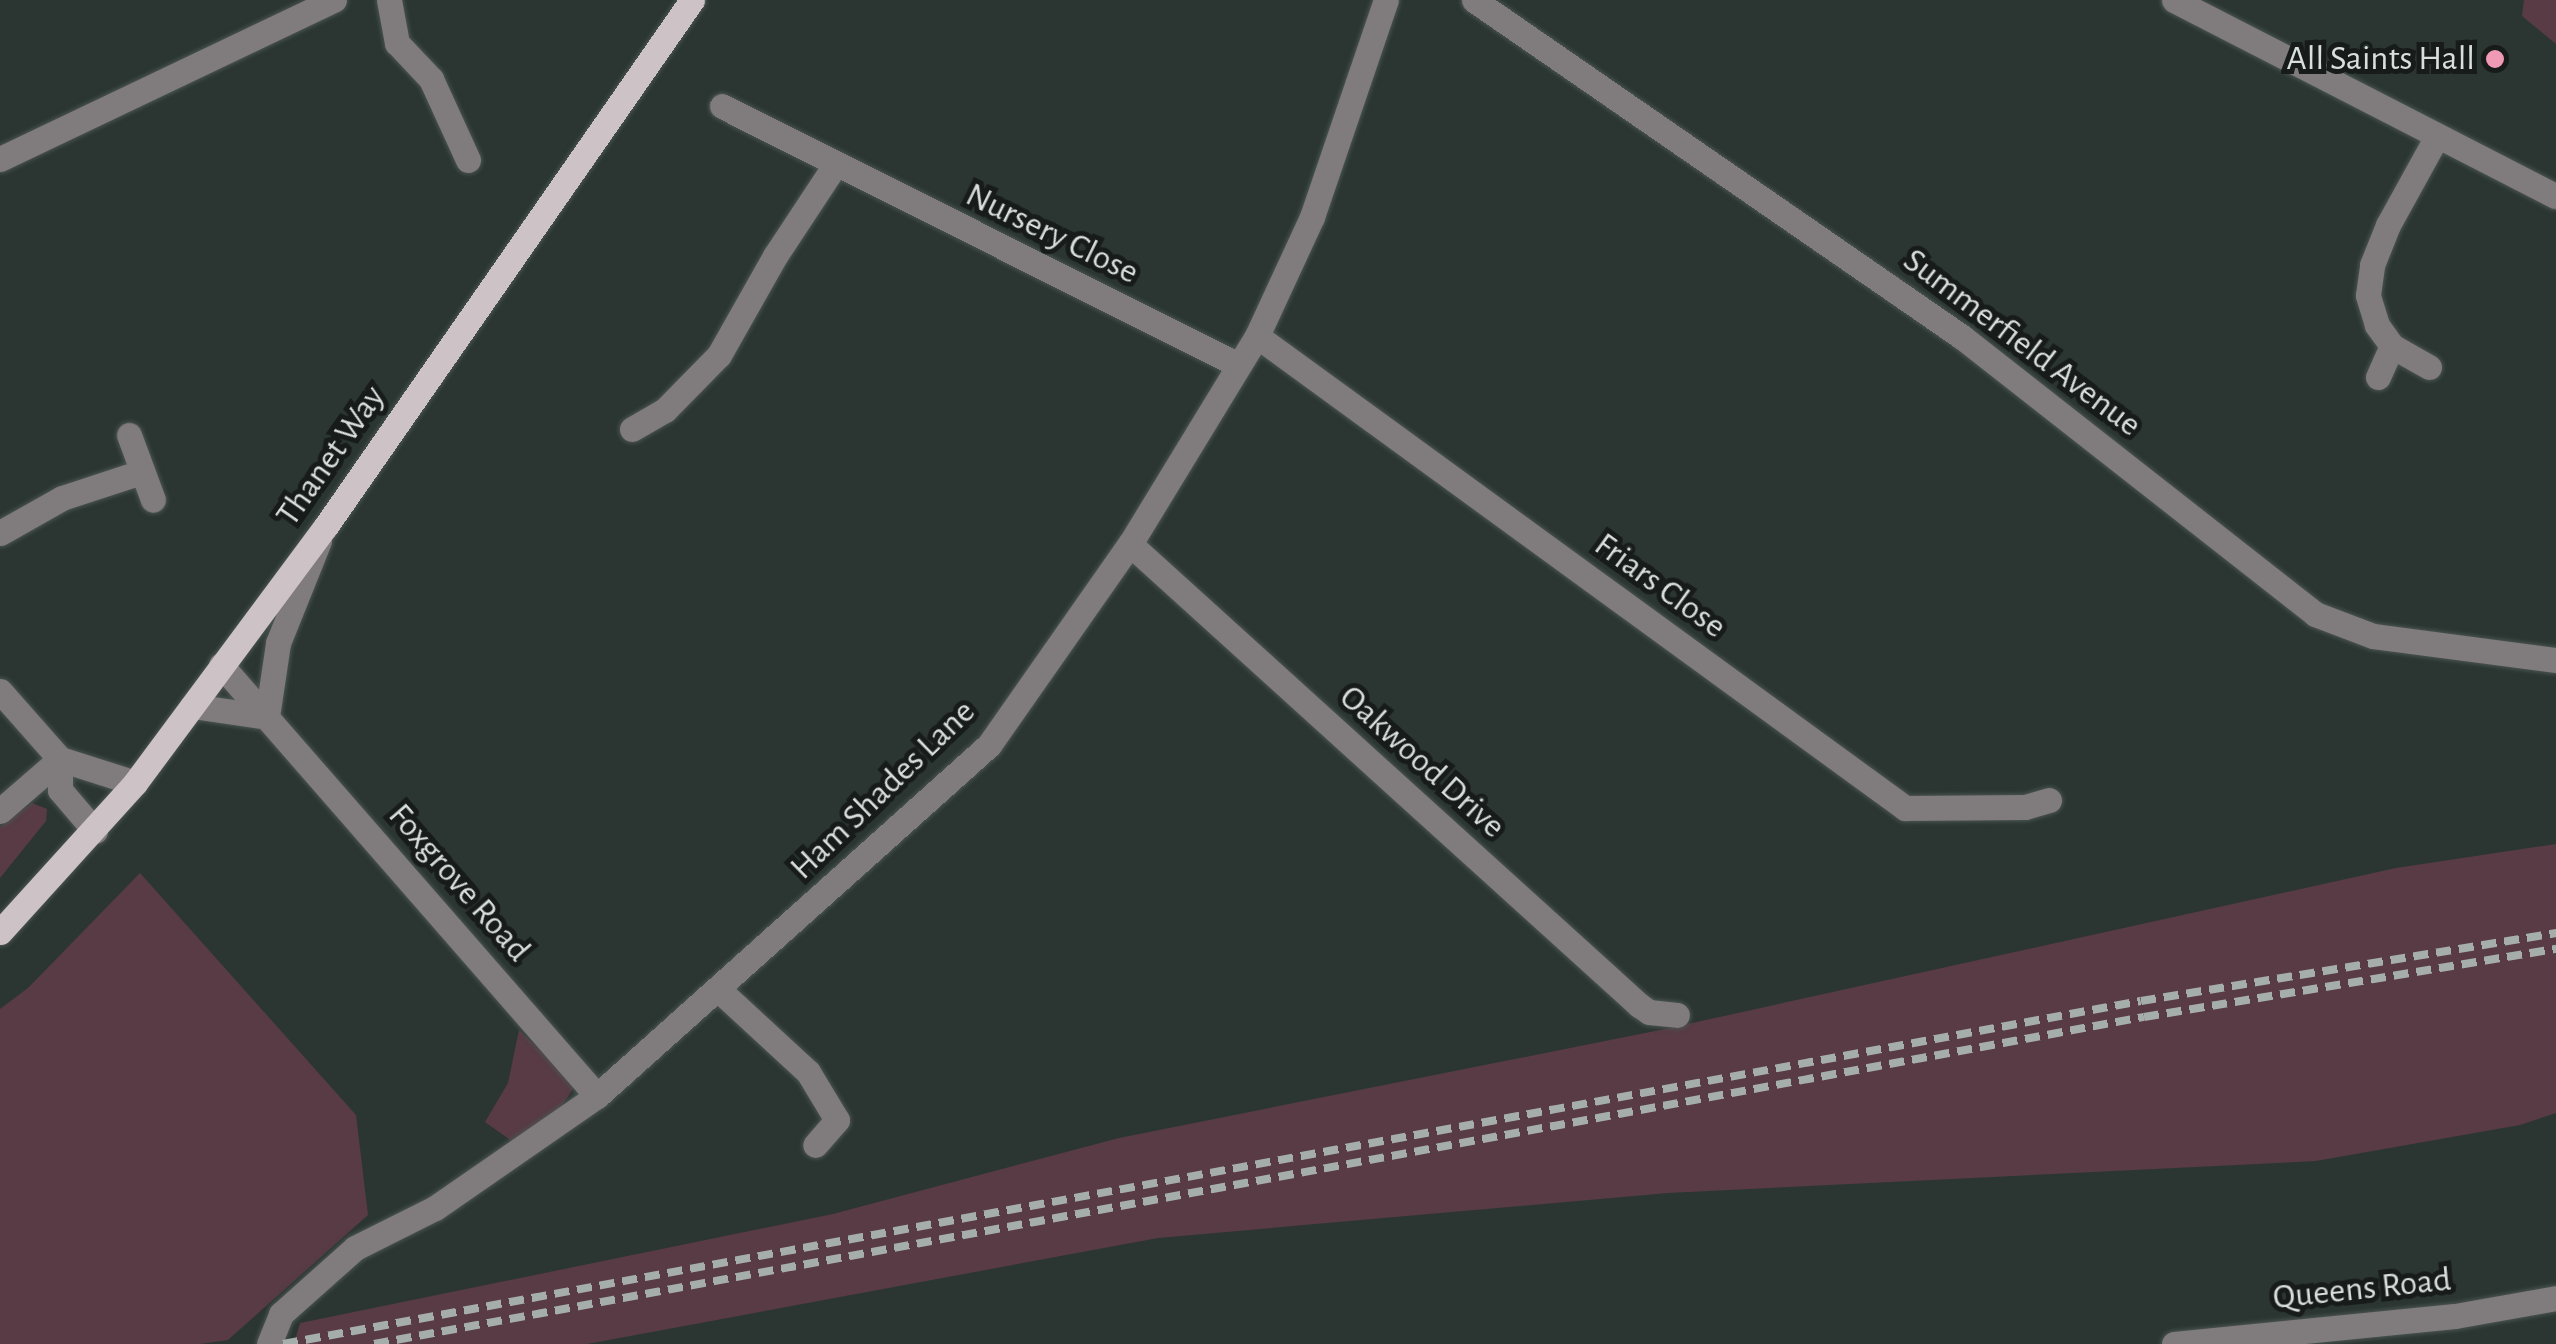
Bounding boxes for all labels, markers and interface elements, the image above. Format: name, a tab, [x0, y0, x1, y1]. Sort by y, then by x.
place label: All Saints Hall	[2287, 38, 2475, 80]
marker: All Saints Hall	[2484, 48, 2506, 70]
street label: Nursery Close	[959, 174, 1145, 294]
street label: Summerfield Avenue	[1895, 240, 2149, 446]
street label: Thanet Way	[267, 378, 395, 534]
street label: Friars Close	[1586, 524, 1734, 648]
street label: Oakwood Drive	[1330, 677, 1514, 847]
street label: Ham Shades Lane	[782, 691, 984, 889]
street label: Foxgrove Road	[379, 795, 539, 971]
street label: Queens Road	[2271, 1259, 2453, 1319]

